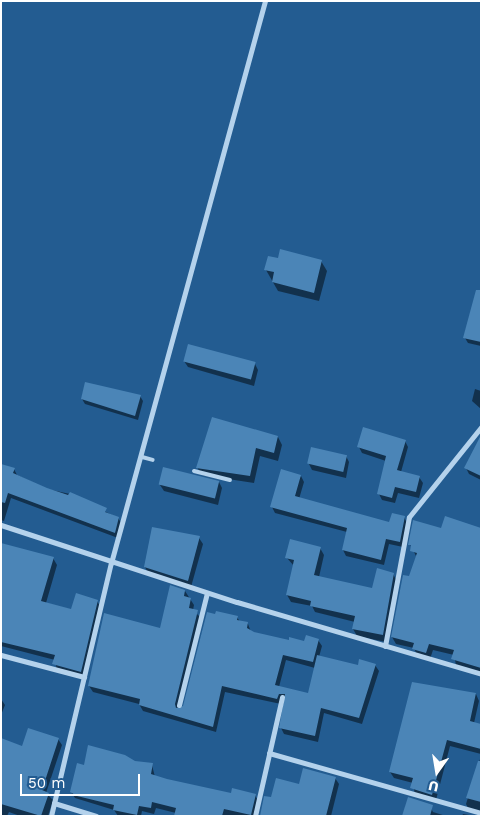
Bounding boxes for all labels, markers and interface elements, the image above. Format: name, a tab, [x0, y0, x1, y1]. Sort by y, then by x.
north arrow	[412, 747, 462, 797]
scale bar	[22, 764, 142, 796]
text: 50 m	[28, 774, 65, 792]
text: U	[427, 778, 440, 796]

